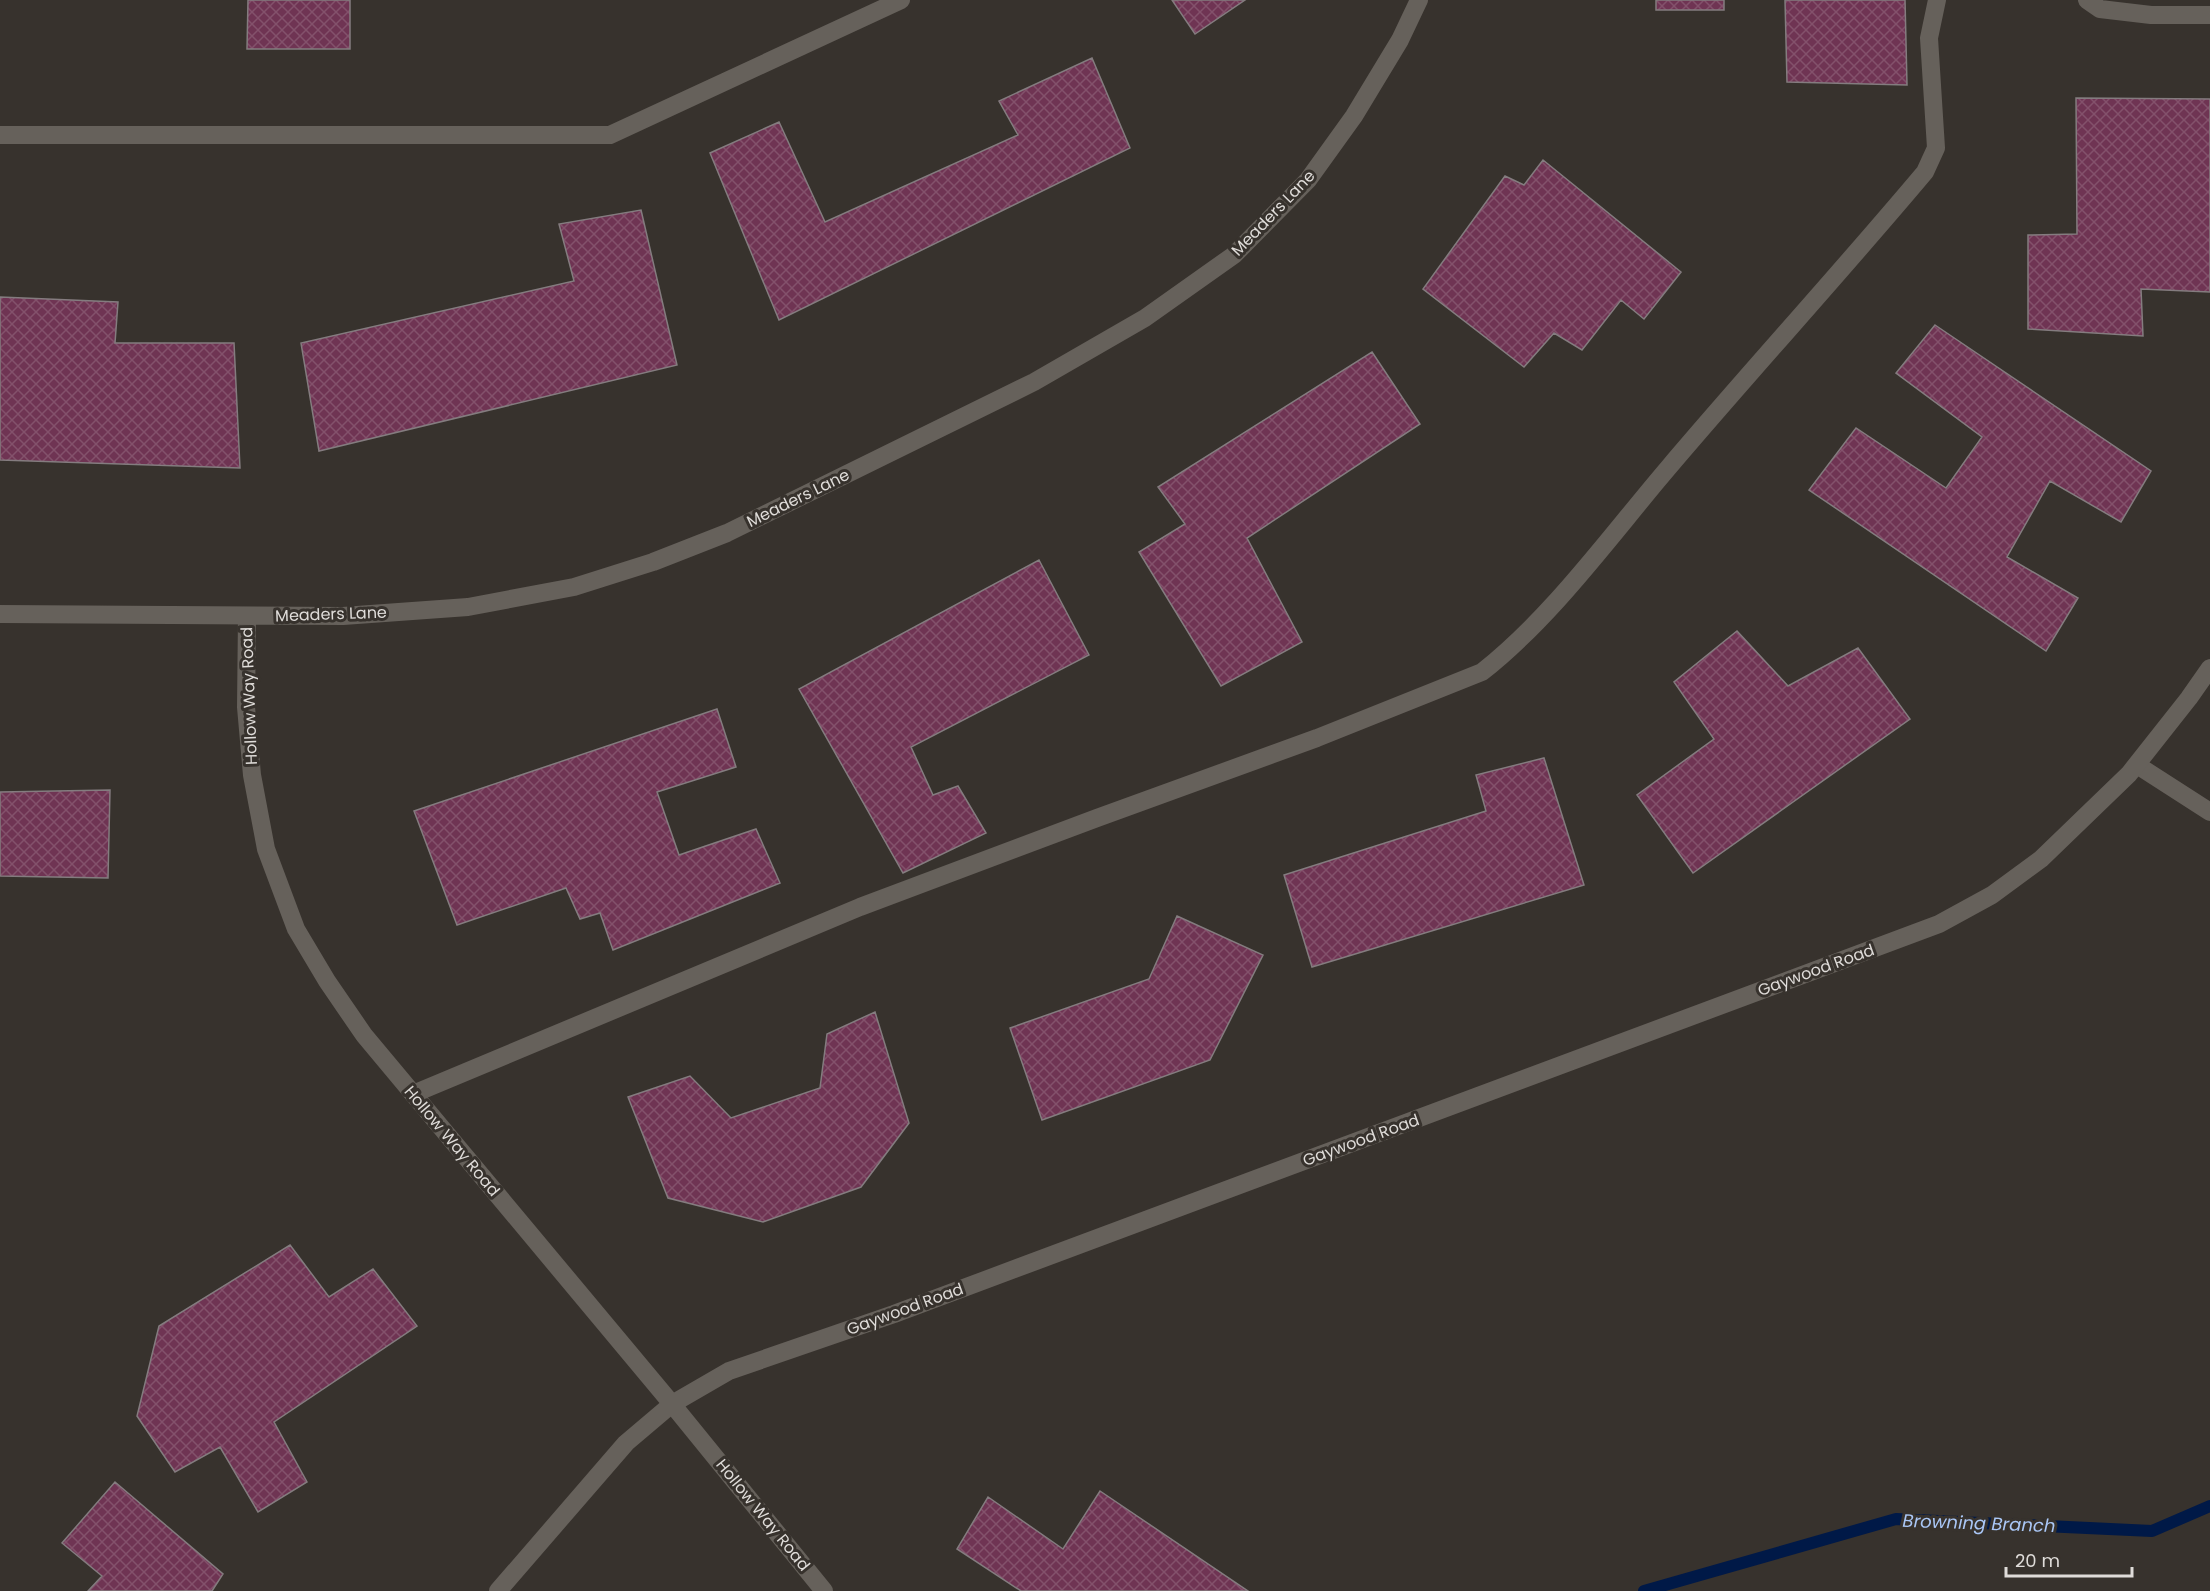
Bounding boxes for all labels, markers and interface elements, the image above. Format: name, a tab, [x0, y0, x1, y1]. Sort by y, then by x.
street label: Meaders Lane	[1226, 165, 1320, 261]
street label: Meaders Lane	[743, 463, 853, 533]
street label: Meaders Lane	[275, 601, 387, 627]
street label: Hollow Way Road	[235, 627, 263, 765]
street label: Gaywood Road	[1754, 938, 1878, 1002]
street label: Hollow Way Road	[399, 1081, 505, 1201]
street label: Gaywood Road	[1299, 1108, 1423, 1172]
street label: Gaywood Road	[843, 1277, 967, 1341]
street label: Hollow Way Road	[711, 1454, 815, 1576]
water label: Browning Branch	[1902, 1508, 2056, 1538]
scale bar	[2006, 1540, 2132, 1578]
text: 20 m	[2015, 1548, 2060, 1573]

